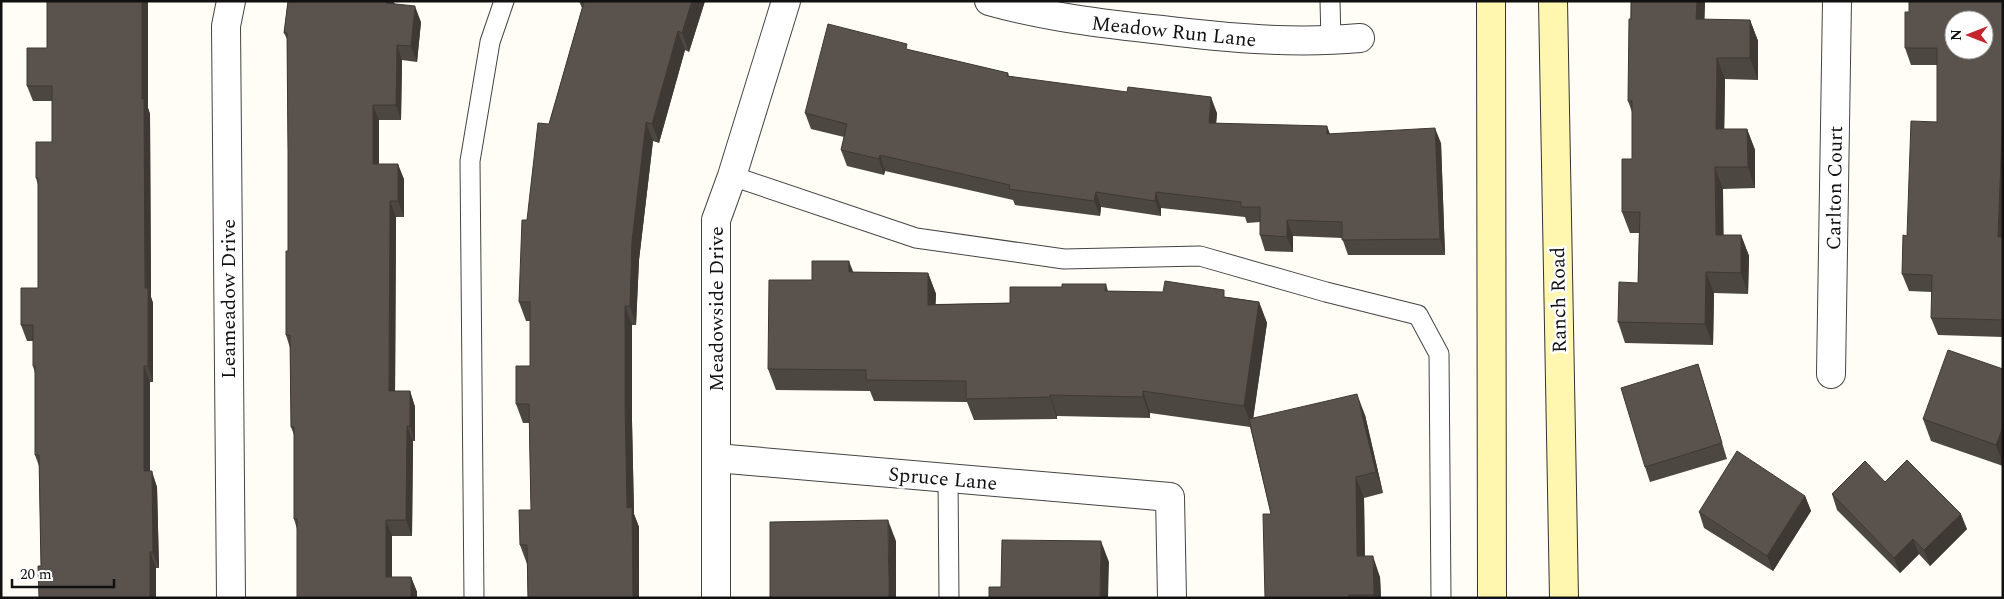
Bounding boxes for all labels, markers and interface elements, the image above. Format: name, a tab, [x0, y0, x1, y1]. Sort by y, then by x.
street label: Meadow Run Lane	[1090, 8, 1258, 56]
north arrow	[1944, 10, 1994, 60]
text: N	[1946, 29, 1967, 41]
street label: Carlton Court	[1819, 126, 1851, 250]
street label: Leameadow Drive	[214, 219, 244, 379]
street label: Meadowside Drive	[702, 226, 732, 392]
street label: Ranch Road	[1543, 247, 1575, 353]
street label: Spruce Lane	[887, 459, 999, 499]
scale bar	[12, 556, 115, 588]
text: 20 m	[20, 563, 52, 586]

